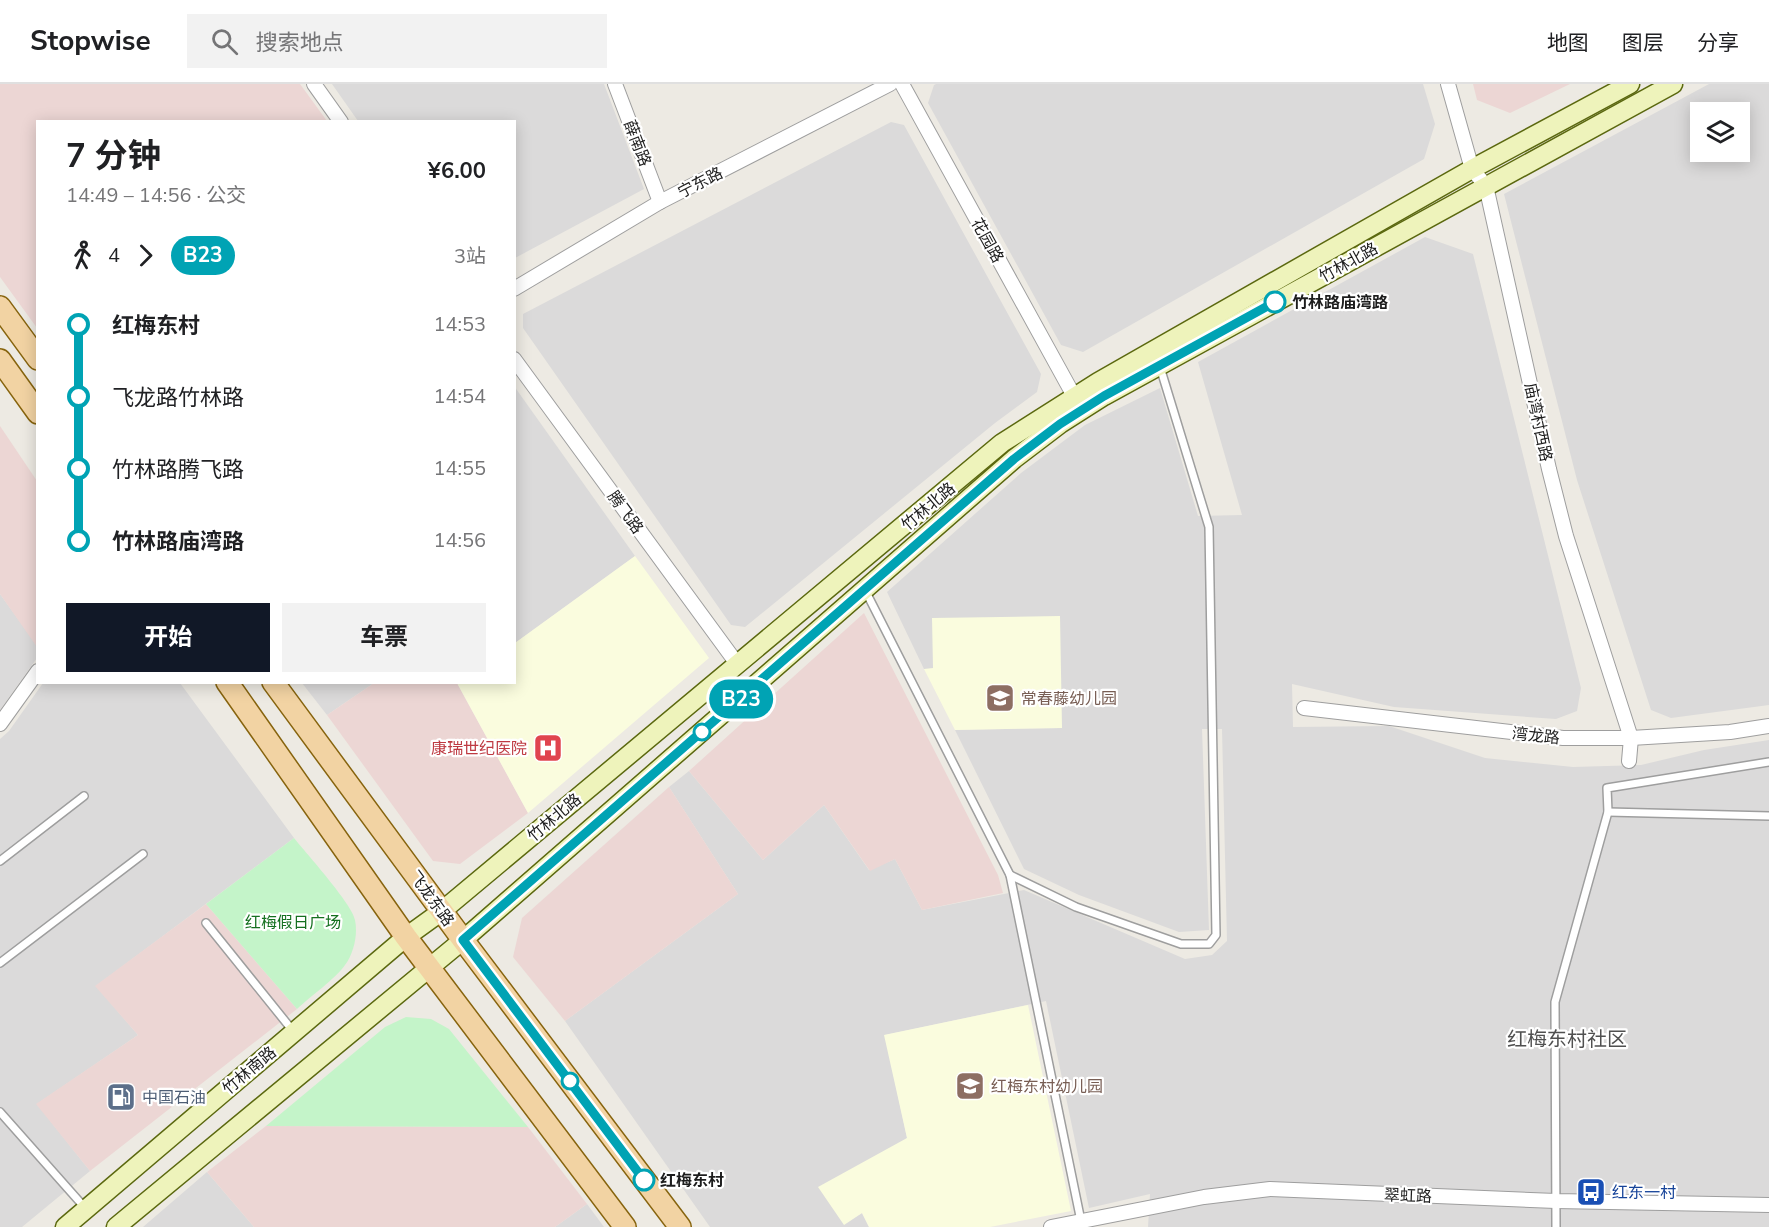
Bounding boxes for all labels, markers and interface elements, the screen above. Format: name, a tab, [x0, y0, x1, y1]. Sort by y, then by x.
search box	[187, 14, 607, 68]
text: Stopwise	[30, 22, 151, 60]
icon: search	[208, 25, 241, 58]
text: 搜索地点	[256, 28, 344, 58]
text: 地图	[1547, 29, 1589, 57]
text: 图层	[1622, 29, 1664, 57]
text: 分享	[1697, 29, 1739, 57]
map controls	[1690, 102, 1750, 162]
button: layers	[1690, 102, 1750, 162]
street label: 薛南路	[618, 117, 656, 170]
text: 7 分钟	[66, 134, 161, 179]
text: ¥6.00	[428, 156, 486, 186]
street label: 宁东路	[674, 162, 727, 204]
text: 14:49 – 14:56 · 公交	[66, 182, 246, 209]
street label: 花园路	[966, 214, 1008, 267]
street label: 竹林北路	[1315, 238, 1382, 288]
icon: walk	[66, 239, 99, 272]
icon: forward	[129, 239, 162, 272]
text: B23	[183, 241, 223, 269]
text: 4	[108, 242, 120, 269]
text: 3站	[454, 243, 486, 270]
marker: 竹林路庙湾路	[1264, 291, 1286, 313]
place label: 竹林路庙湾路	[1292, 292, 1388, 314]
text: 红梅东村	[112, 311, 200, 341]
text: 14:53	[433, 311, 486, 338]
street label: 庙湾村西路	[1519, 381, 1557, 464]
text: 飞龙路竹林路	[112, 383, 244, 413]
text: 14:54	[433, 383, 486, 410]
text: 竹林路腾飞路	[112, 455, 244, 485]
text: 14:55	[433, 455, 486, 482]
street label: 竹林北路	[897, 478, 960, 536]
street label: 腾飞路	[602, 487, 648, 538]
text: 竹林路庙湾路	[112, 527, 244, 557]
text: 14:56	[433, 527, 486, 554]
button: 开始	[66, 603, 270, 672]
button: 车票	[282, 603, 486, 672]
line badge: B23	[706, 680, 776, 718]
school or university icon: 常春藤幼儿园	[984, 682, 1016, 714]
text: B23	[721, 685, 761, 713]
place label: 常春藤幼儿园	[1021, 688, 1117, 710]
unlabelled marker	[693, 723, 711, 741]
street label: 湾龙路	[1511, 723, 1561, 749]
hospital icon: 康瑞世纪医院	[532, 732, 564, 764]
place label: 康瑞世纪医院	[431, 738, 527, 760]
street label: 竹林北路	[523, 789, 586, 847]
street label: 飞龙东路	[403, 866, 459, 931]
park label: 红梅假日广场	[245, 912, 341, 934]
district label: 红梅东村社区	[1507, 1026, 1627, 1053]
street label: 竹林南路	[218, 1042, 281, 1100]
school or university icon: 红梅东村幼儿园	[954, 1070, 986, 1102]
unlabelled marker	[561, 1072, 579, 1090]
place label: 红梅东村幼儿园	[991, 1076, 1103, 1098]
fuel station icon: 中国石油	[105, 1081, 137, 1113]
place label: 中国石油	[142, 1087, 206, 1109]
marker: 红梅东村	[633, 1169, 655, 1191]
place label: 红梅东村	[660, 1170, 724, 1192]
bus stop icon: 红东一村	[1575, 1176, 1607, 1208]
place label: 红东一村	[1612, 1182, 1676, 1204]
street label: 翠虹路	[1384, 1184, 1432, 1208]

